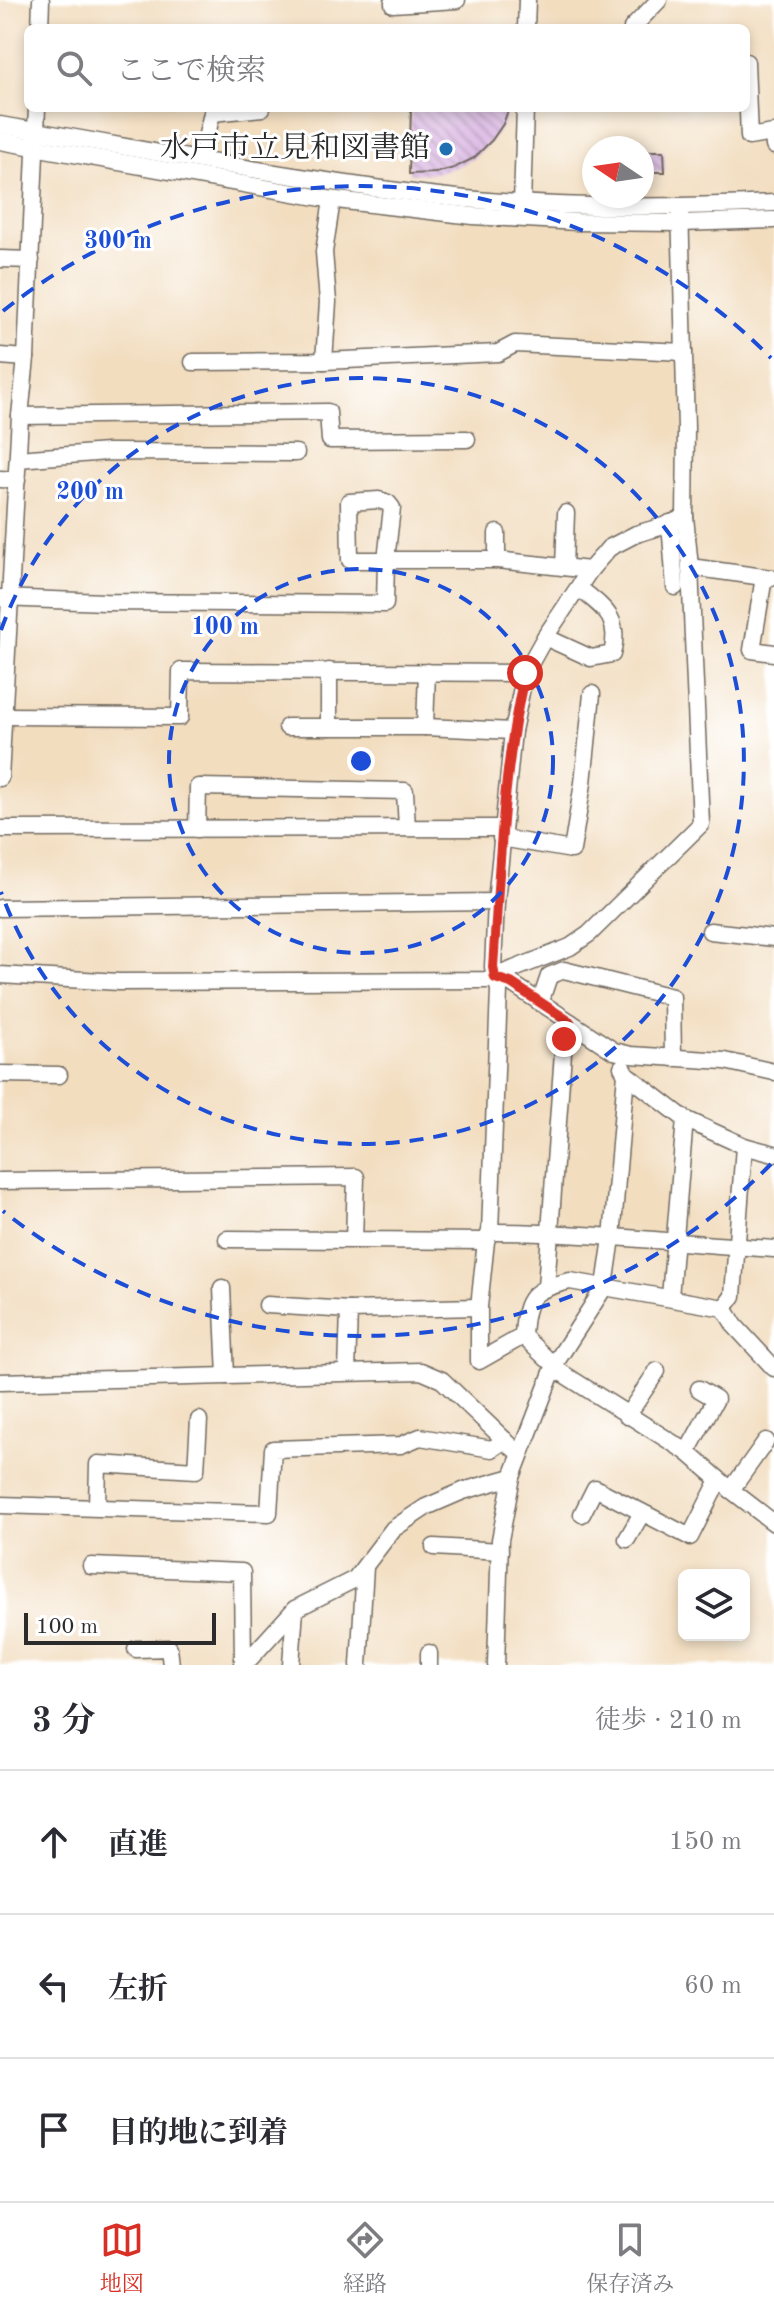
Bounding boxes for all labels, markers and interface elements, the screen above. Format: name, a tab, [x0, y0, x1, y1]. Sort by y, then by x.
search box	[24, 24, 750, 112]
icon: search	[52, 46, 96, 90]
text: ここで検索	[116, 57, 266, 87]
place label: 水戸市立見和図書館	[160, 131, 430, 164]
north arrow	[582, 136, 654, 208]
marker: 水戸市立見和図書館	[437, 140, 455, 158]
text: 300 m	[84, 230, 152, 254]
text: 200 m	[56, 481, 124, 505]
text: 100 m	[191, 616, 259, 640]
route start	[507, 655, 543, 691]
centre of rings	[347, 747, 375, 775]
route end	[546, 1021, 582, 1057]
map controls	[678, 1569, 750, 1641]
button: layers	[678, 1569, 750, 1641]
scale bar	[24, 1609, 216, 1645]
text: 100 m	[36, 1616, 98, 1638]
text: 3 分	[32, 1705, 95, 1739]
text: 徒歩 · 210 m	[595, 1708, 742, 1734]
icon: ahead	[32, 1820, 76, 1864]
text: 150 m	[669, 1829, 742, 1855]
text: 直進	[108, 1831, 168, 1861]
icon: left	[32, 1964, 76, 2008]
text: 60 m	[684, 1973, 742, 1999]
text: 左折	[108, 1975, 168, 2005]
icon: arrive	[32, 2108, 76, 2152]
text: 目的地に到着	[108, 2119, 288, 2149]
tab: 地図	[100, 2218, 144, 2299]
tab: 経路	[343, 2218, 387, 2299]
tab: 保存済み	[586, 2218, 674, 2299]

